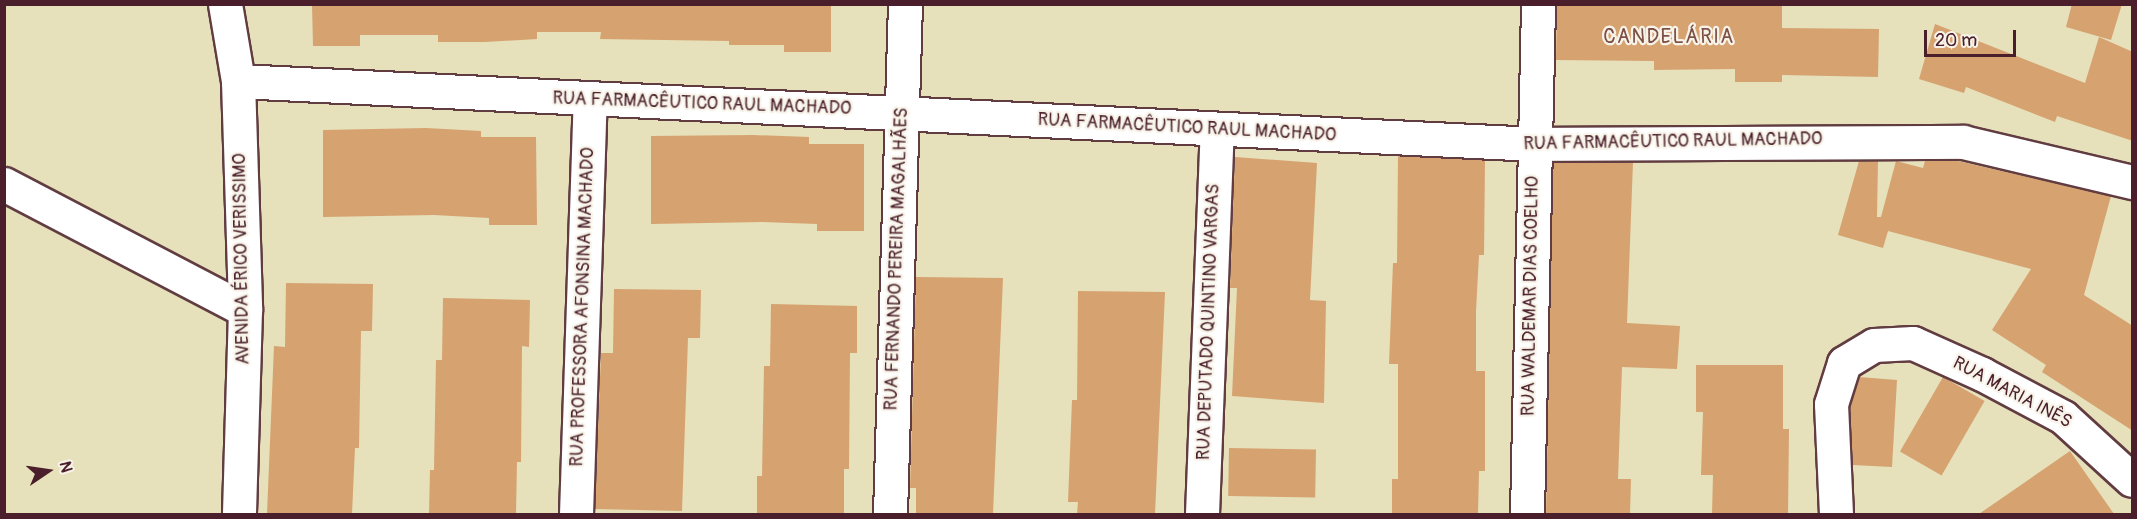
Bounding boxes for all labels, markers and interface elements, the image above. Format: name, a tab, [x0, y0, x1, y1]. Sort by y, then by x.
scale bar	[1927, 18, 2018, 56]
district label: CANDELÁRIA	[1603, 24, 1735, 48]
text: 20 m	[1935, 29, 1977, 52]
street label: RUA FARMACÊUTICO RAUL MACHADO	[552, 88, 852, 120]
street label: RUA FERNANDO PEREIRA MAGALHÃES	[881, 107, 913, 411]
street label: RUA FARMACÊUTICO RAUL MACHADO	[1037, 109, 1337, 147]
street label: RUA FARMACÊUTICO RAUL MACHADO	[1523, 129, 1823, 155]
street label: RUA PROFESSORA AFONSINA MACHADO	[567, 147, 599, 467]
street label: AVENIDA ÉRICO VERISSIMO	[229, 153, 255, 365]
street label: RUA WALDEMAR DIAS COELHO	[1518, 176, 1544, 416]
street label: RUA DEPUTADO QUINTINO VARGAS	[1193, 183, 1225, 461]
street label: RUA MARIA INÊS	[1949, 353, 2075, 433]
north arrow	[18, 441, 78, 501]
text: N	[55, 459, 76, 474]

